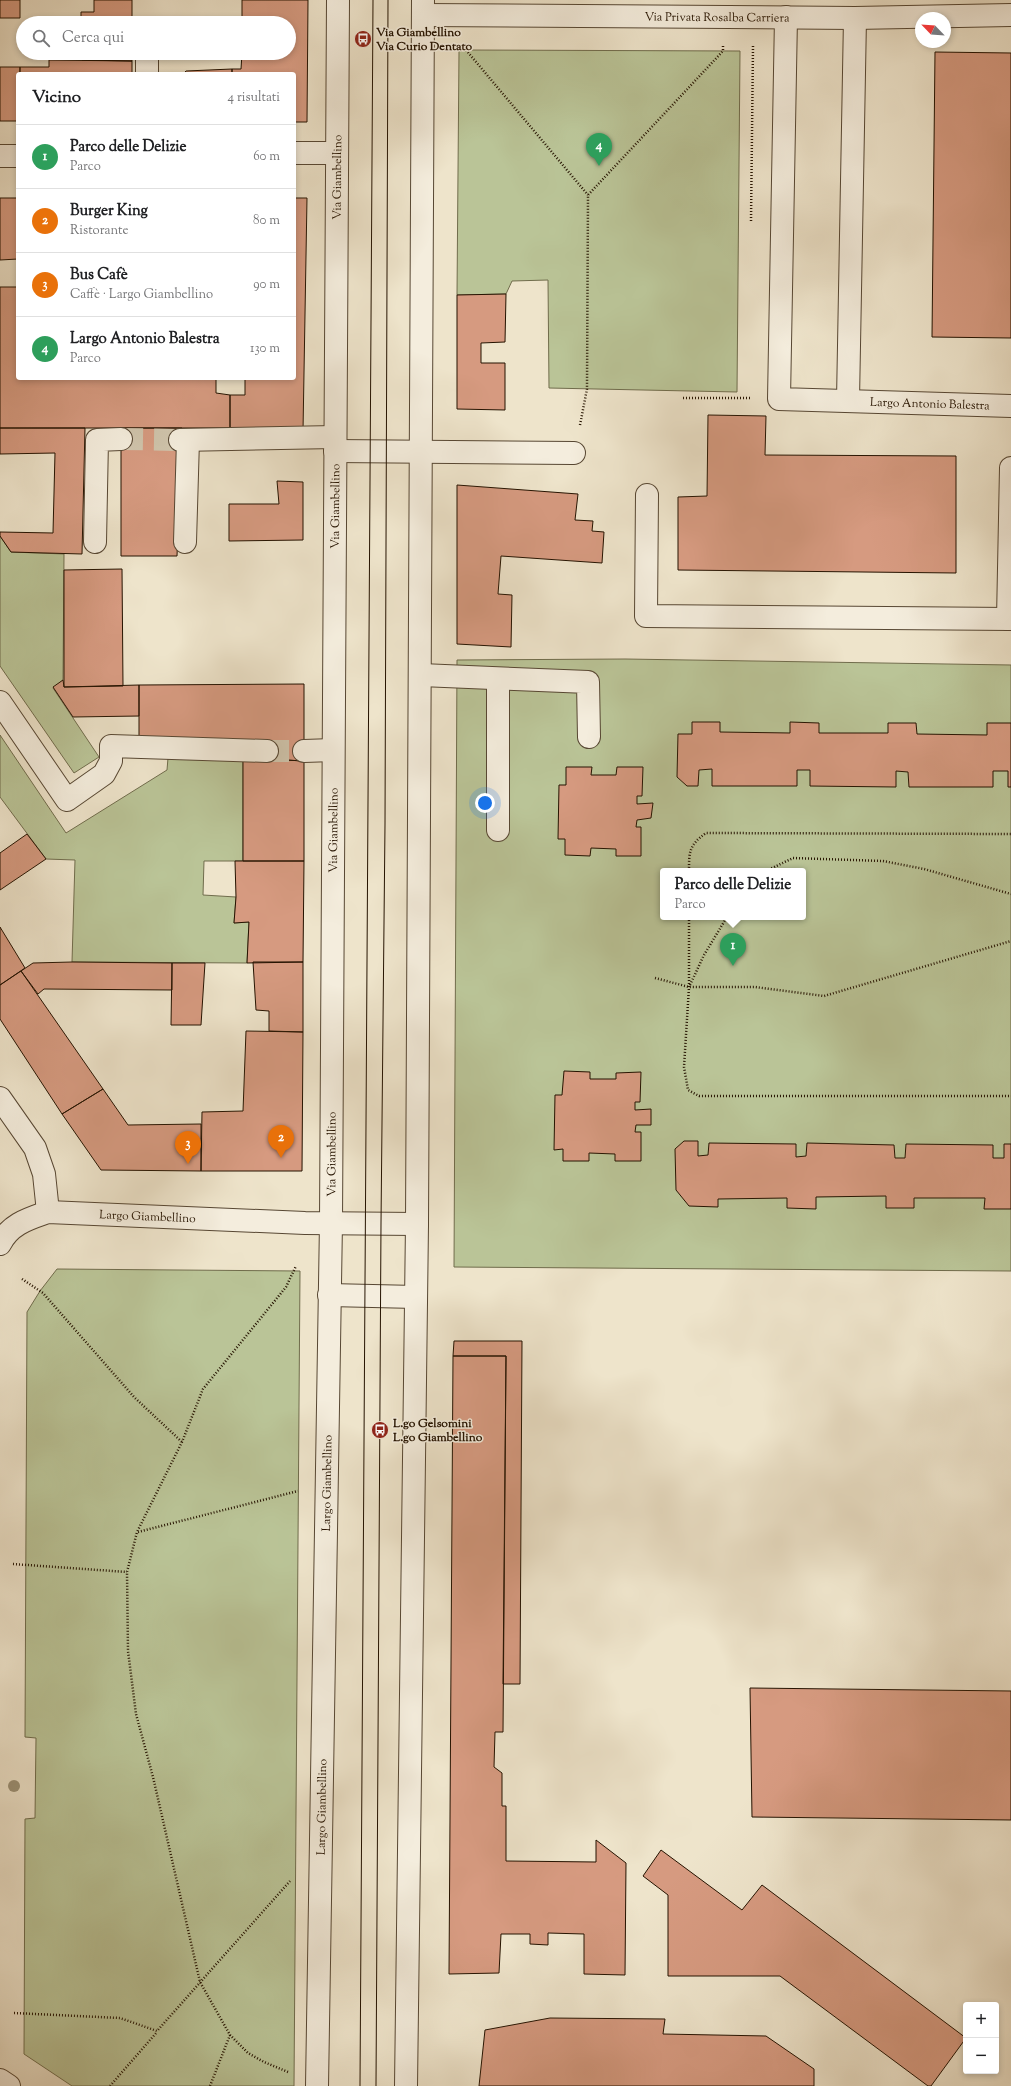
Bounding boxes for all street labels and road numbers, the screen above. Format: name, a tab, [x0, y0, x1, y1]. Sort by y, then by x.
street label: Via Privata Rosalba Carriera	[644, 9, 790, 28]
street label: Via Giambellino	[329, 134, 347, 220]
street label: Largo Antonio Balestra	[870, 394, 990, 415]
street label: Via Giambellino	[327, 463, 345, 549]
street label: Via Giambellino	[325, 787, 343, 873]
street label: Via Giambellino	[323, 1111, 342, 1197]
street label: Largo Giambellino	[99, 1206, 196, 1228]
street label: Largo Giambellino	[318, 1434, 338, 1531]
street label: Largo Giambellino	[313, 1758, 332, 1855]

